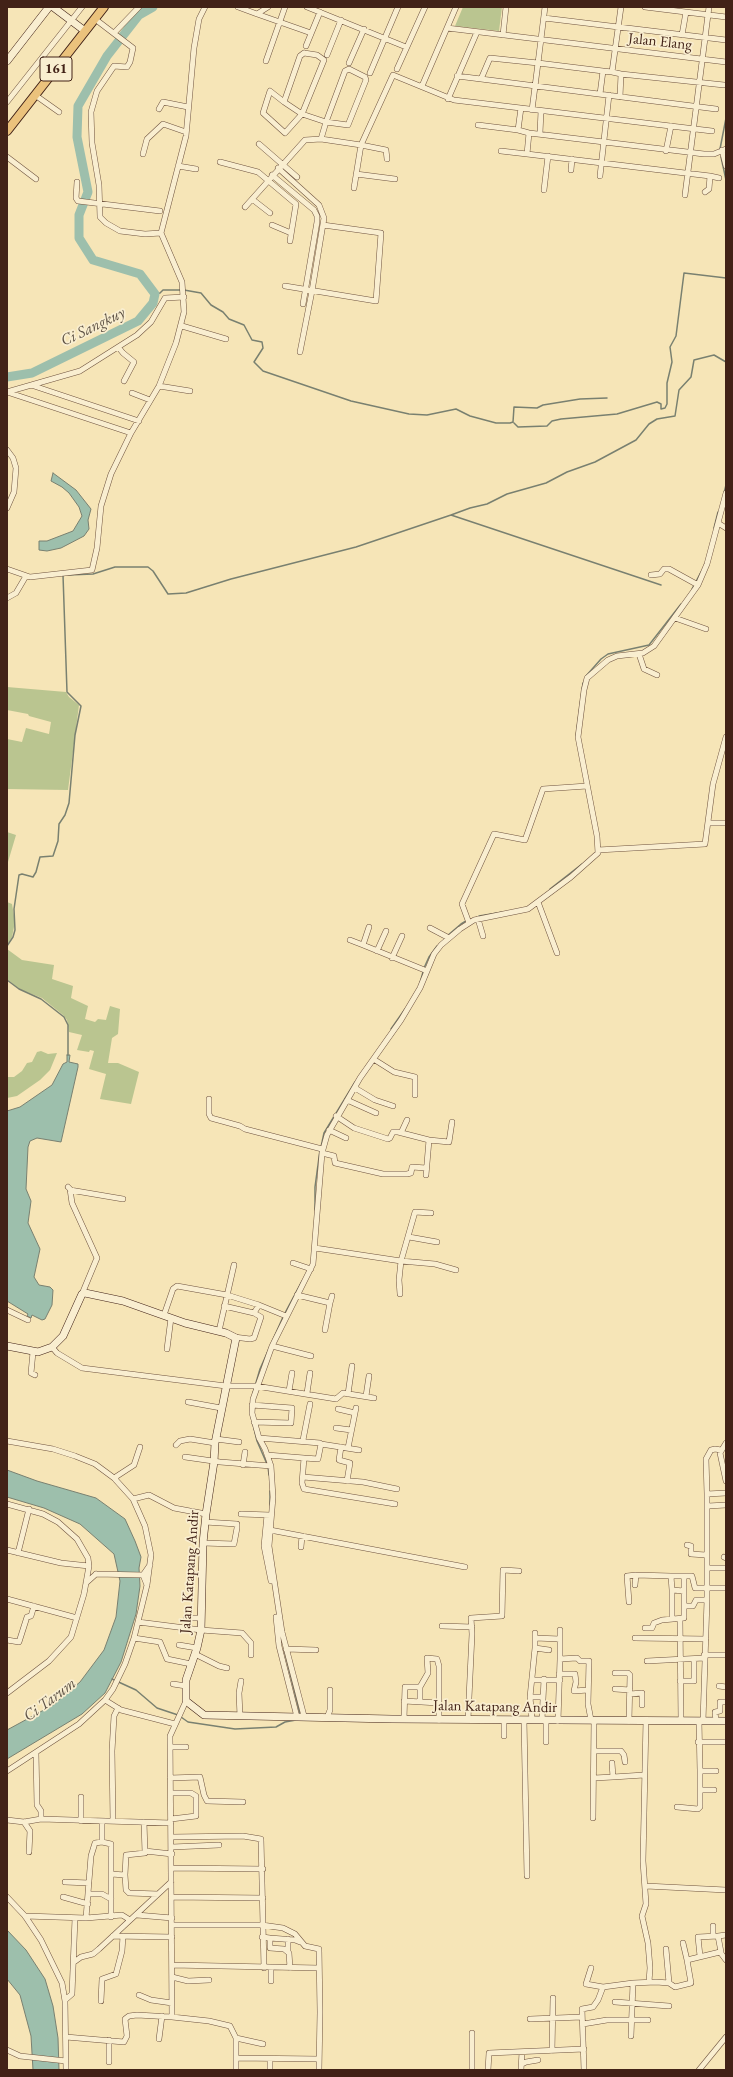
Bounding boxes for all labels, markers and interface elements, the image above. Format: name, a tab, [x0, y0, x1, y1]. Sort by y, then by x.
street label: Jalan Elang	[627, 30, 693, 54]
road number: 161	[40, 57, 72, 81]
water label: Ci Sangkuy	[58, 303, 128, 351]
street label: Jalan Katapang Andir	[177, 1510, 203, 1634]
water label: Ci Tarum	[20, 1674, 80, 1726]
street label: Jalan Katapang Andir	[433, 1697, 557, 1717]

